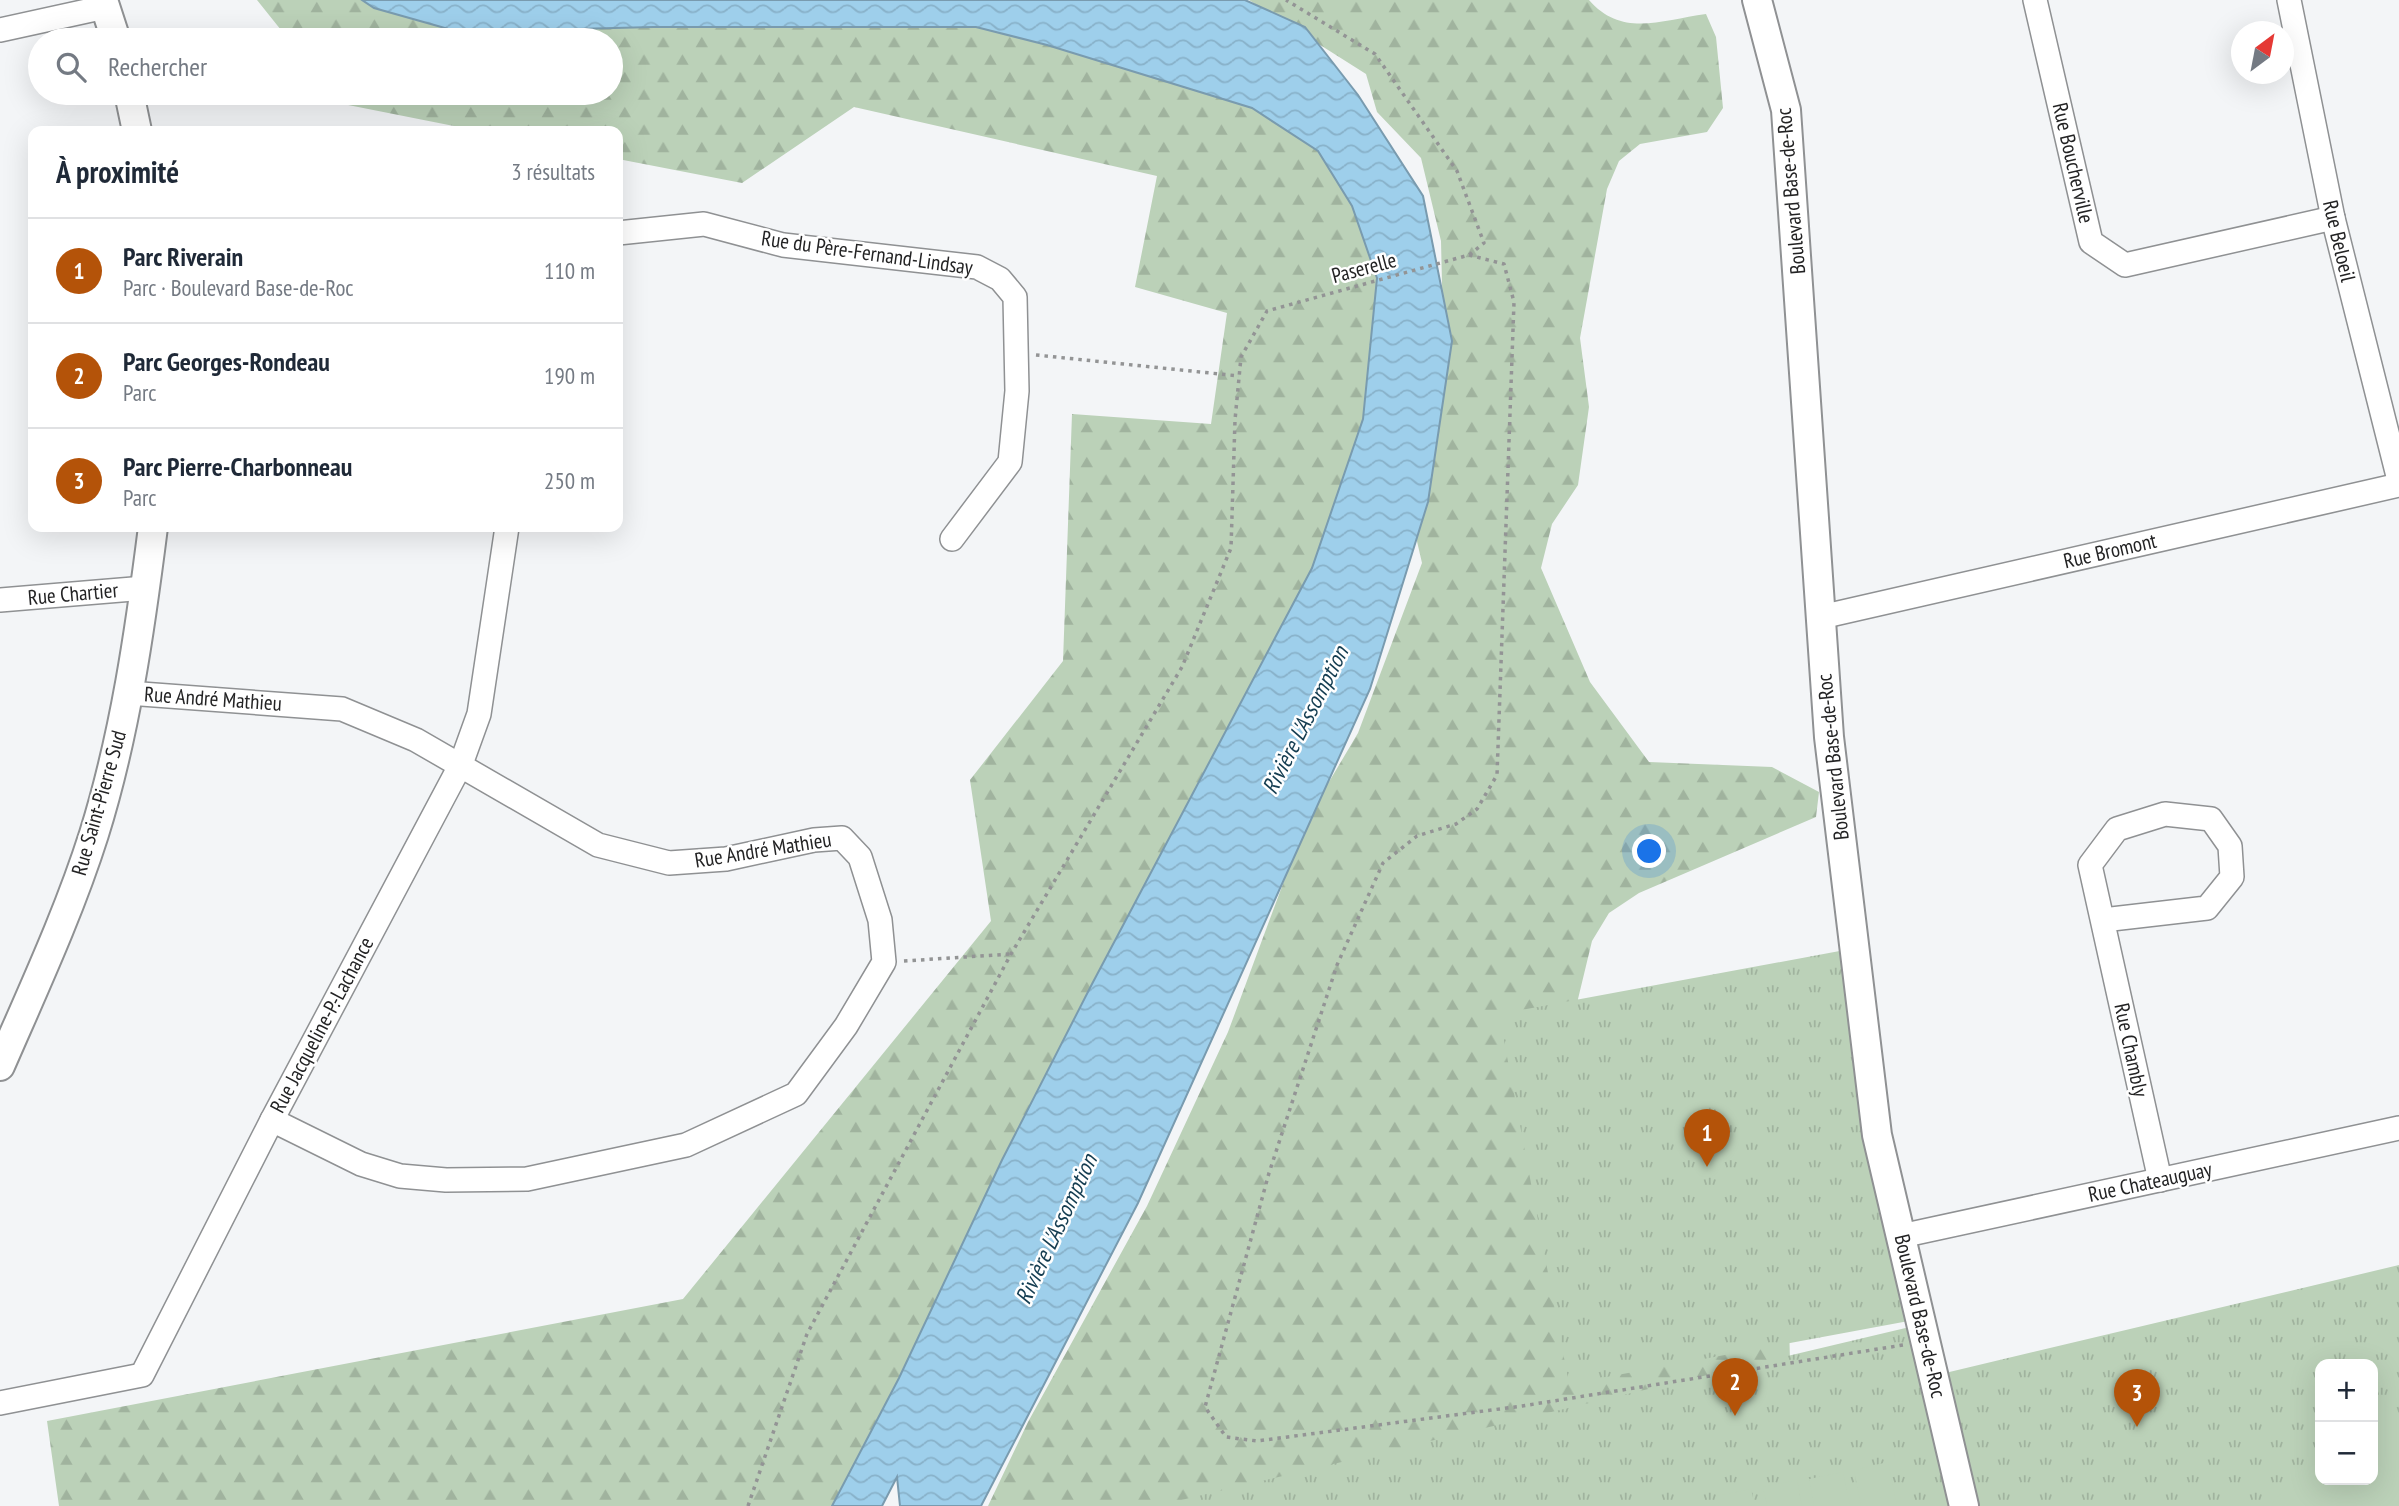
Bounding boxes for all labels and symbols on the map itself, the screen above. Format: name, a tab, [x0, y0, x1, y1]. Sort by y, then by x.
north arrow	[2231, 21, 2294, 84]
street label: Rue Boucherville	[2047, 100, 2100, 226]
street label: Boulevard Base-de-Roc	[1770, 106, 1811, 275]
street label: Rue Beloeil	[2317, 197, 2362, 284]
street label: Rue du Père-Fernand-Lindsay	[760, 224, 975, 281]
street label: Paserelle	[1329, 246, 1399, 289]
street label: Rue Bromont	[2061, 527, 2159, 574]
street label: Rue Chartier	[27, 576, 120, 611]
water label: Rivière L'Assomption	[1255, 639, 1355, 798]
street label: Boulevard Base-de-Roc	[1810, 672, 1855, 842]
street label: Rue André Mathieu	[143, 680, 283, 717]
street label: Rue Saint-Pierre Sud	[65, 727, 132, 878]
street label: Rue André Mathieu	[693, 825, 833, 874]
your location	[1632, 834, 1666, 868]
street label: Rue Jacqueline-P.-Lachance	[264, 932, 379, 1117]
street label: Rue Chambly	[2108, 1001, 2155, 1099]
pin: 1	[1684, 1109, 1730, 1167]
water label: Rivière L'Assomption	[1008, 1148, 1104, 1308]
street label: Rue Chateauguay	[2086, 1155, 2214, 1208]
street label: Boulevard Base-de-Roc	[1889, 1231, 1953, 1401]
pin: 2	[1712, 1358, 1758, 1416]
pin: 3	[2114, 1369, 2160, 1427]

